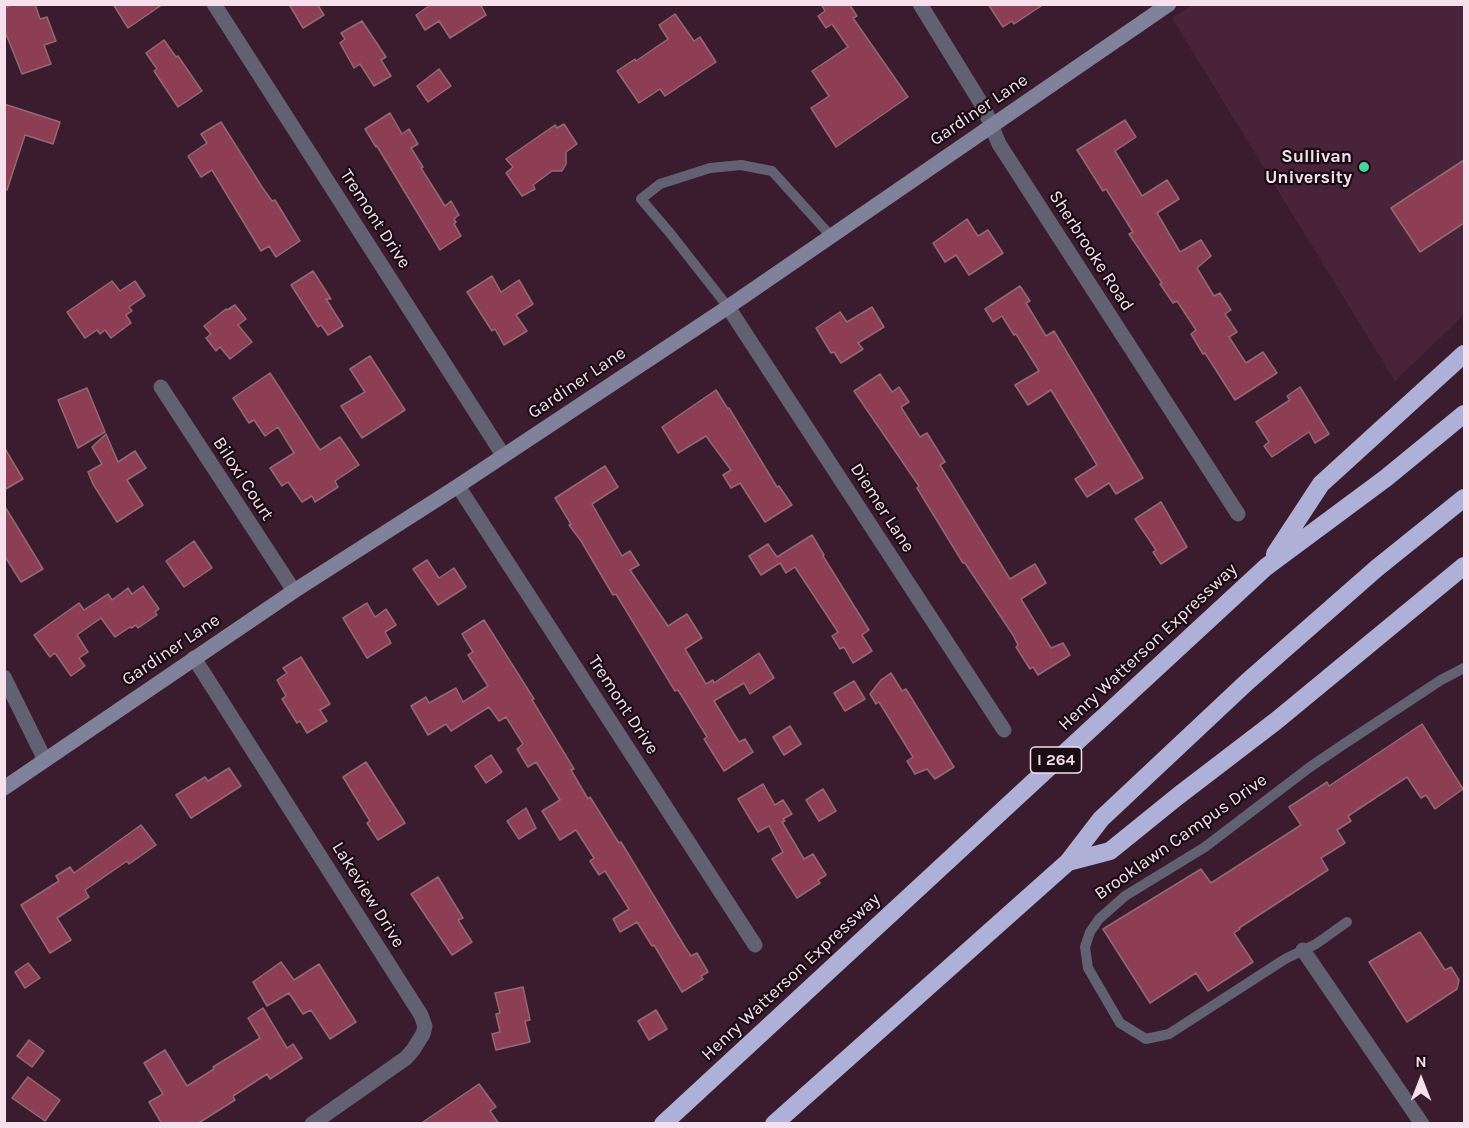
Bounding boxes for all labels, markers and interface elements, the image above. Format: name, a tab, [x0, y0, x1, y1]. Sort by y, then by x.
street label: Gardiner Lane	[926, 69, 1032, 151]
place label: Sullivan University	[1265, 146, 1352, 188]
marker: Sullivan University	[1357, 160, 1371, 174]
street label: Tremont Drive	[335, 165, 415, 273]
street label: Sherbrooke Road	[1044, 187, 1138, 315]
street label: Gardiner Lane	[524, 342, 630, 424]
street label: Biloxi Court	[208, 433, 278, 525]
street label: Diemer Lane	[845, 459, 919, 557]
street label: Henry Watterson Expressway	[1054, 559, 1242, 735]
street label: Gardiner Lane	[118, 609, 224, 691]
street label: Tremont Drive	[583, 651, 663, 759]
road number: I 264	[1030, 747, 1082, 773]
street label: Brooklawn Campus Drive	[1091, 769, 1271, 905]
street label: Lakeview Drive	[327, 838, 409, 952]
street label: Henry Watterson Expressway	[697, 889, 885, 1065]
north arrow	[1391, 1050, 1451, 1110]
text: N	[1415, 1052, 1427, 1071]

